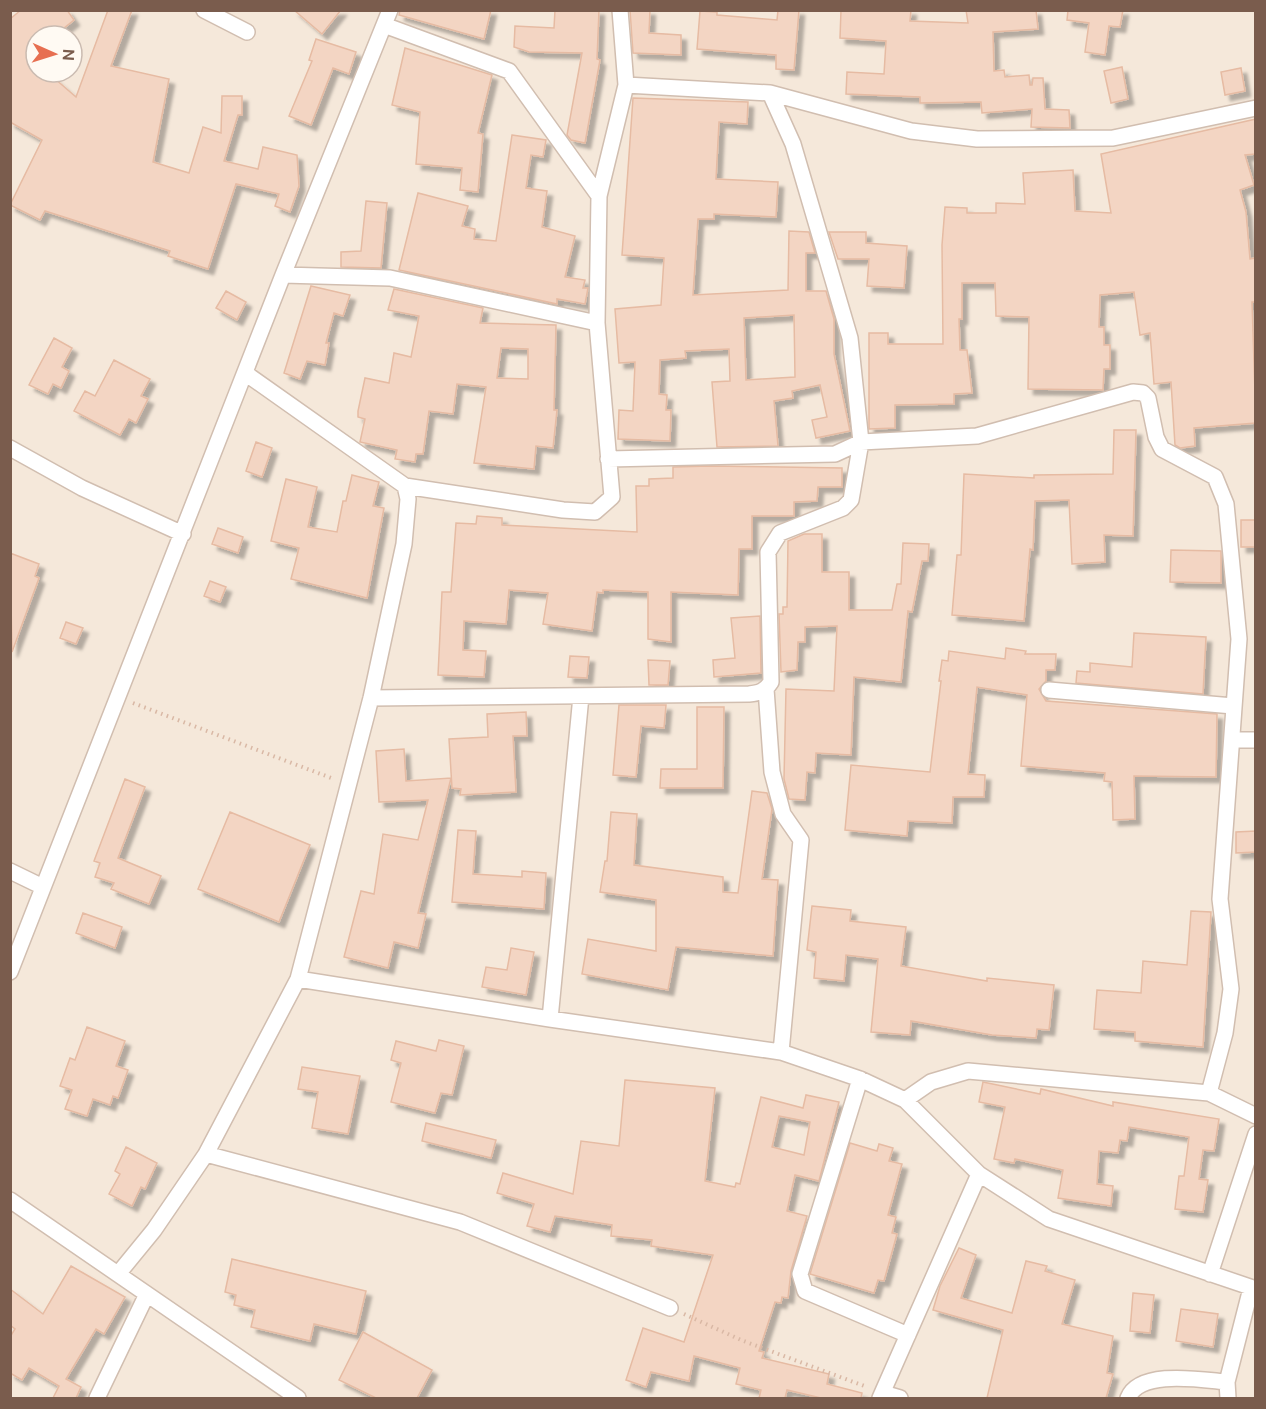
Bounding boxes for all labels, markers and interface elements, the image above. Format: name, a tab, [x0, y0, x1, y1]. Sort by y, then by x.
north arrow	[24, 24, 84, 84]
text: N	[58, 48, 79, 61]

